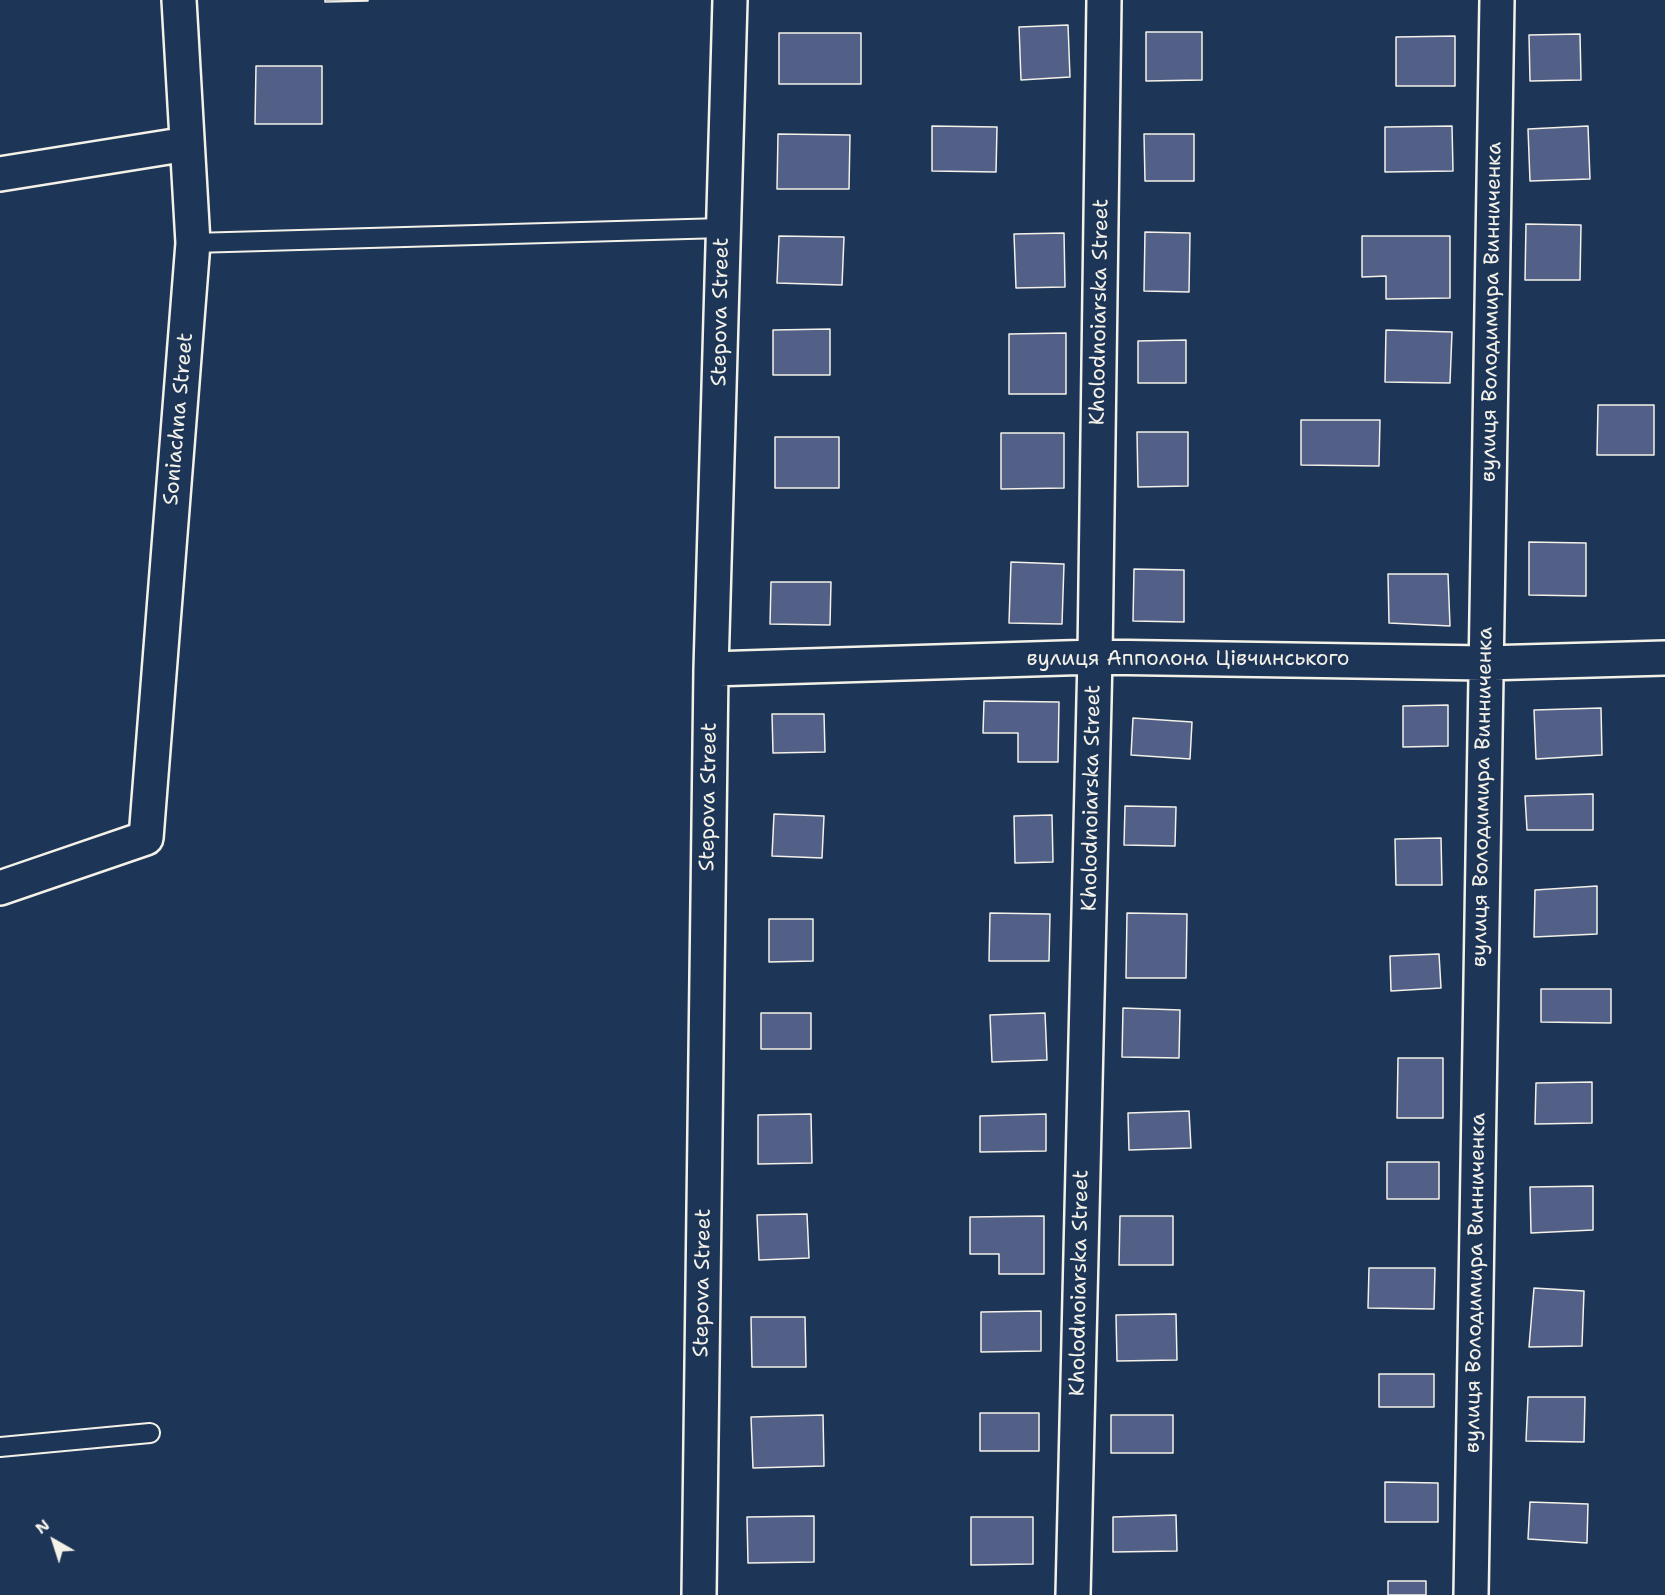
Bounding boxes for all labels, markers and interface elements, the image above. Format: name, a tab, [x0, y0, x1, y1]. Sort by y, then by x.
street label: вулиця Володимира Винниченка	[1476, 142, 1508, 482]
street label: Kholodnoiarska Street	[1085, 198, 1115, 426]
street label: Stepova Street	[707, 237, 735, 387]
street label: Soniachna Street	[159, 332, 199, 506]
street label: вулиця Володимира Винниченка	[1467, 627, 1499, 967]
street label: вулиця Апполона Цівчинського	[1026, 647, 1350, 673]
street label: Kholodnoiarska Street	[1077, 684, 1107, 912]
street label: Stepova Street	[695, 722, 723, 872]
street label: вулиця Володимира Винниченка	[1460, 1113, 1492, 1453]
street label: Kholodnoiarska Street	[1065, 1169, 1095, 1397]
street label: Stepova Street	[689, 1208, 717, 1358]
north arrow	[24, 1511, 84, 1571]
text: N	[31, 1514, 54, 1539]

